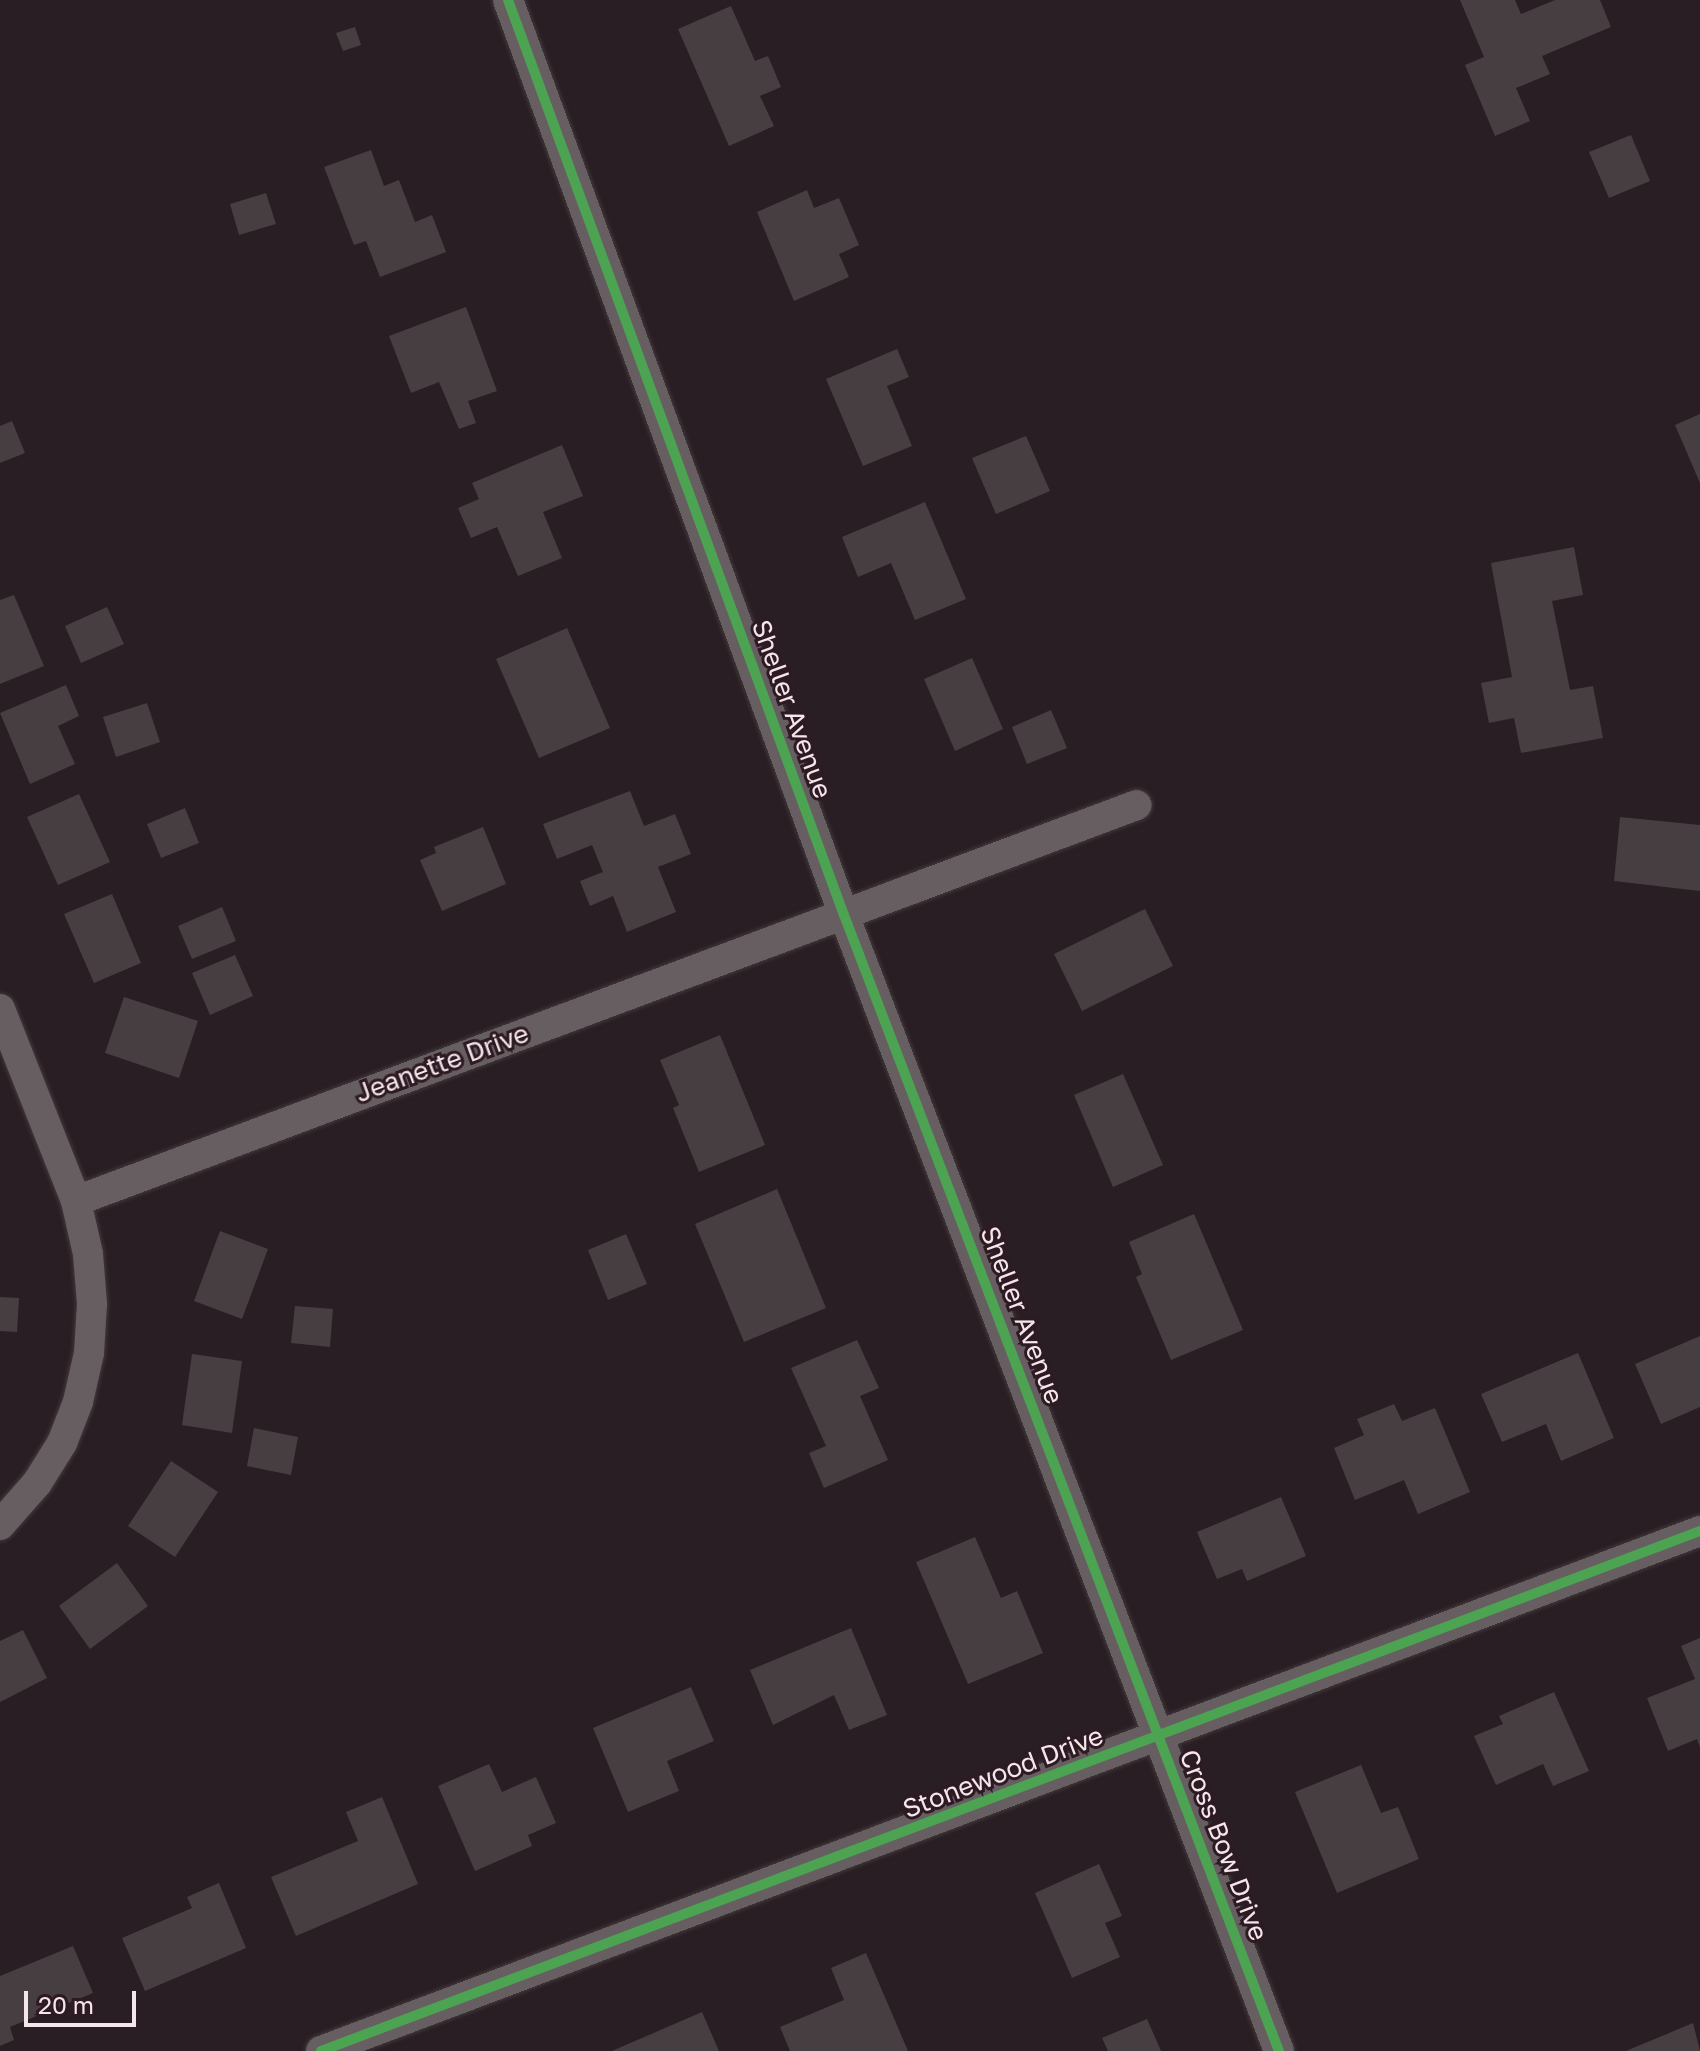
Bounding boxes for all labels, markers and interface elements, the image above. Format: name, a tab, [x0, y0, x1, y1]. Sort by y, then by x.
street label: Sheller Avenue	[745, 616, 839, 802]
street label: Jeanette Drive	[351, 1017, 533, 1109]
street label: Sheller Avenue	[974, 1222, 1070, 1408]
street label: Stonewood Drive	[899, 1719, 1107, 1825]
street label: Cross Bow Drive	[1173, 1745, 1275, 1945]
scale bar	[28, 1975, 140, 2025]
text: 20 m	[38, 1990, 94, 2019]

